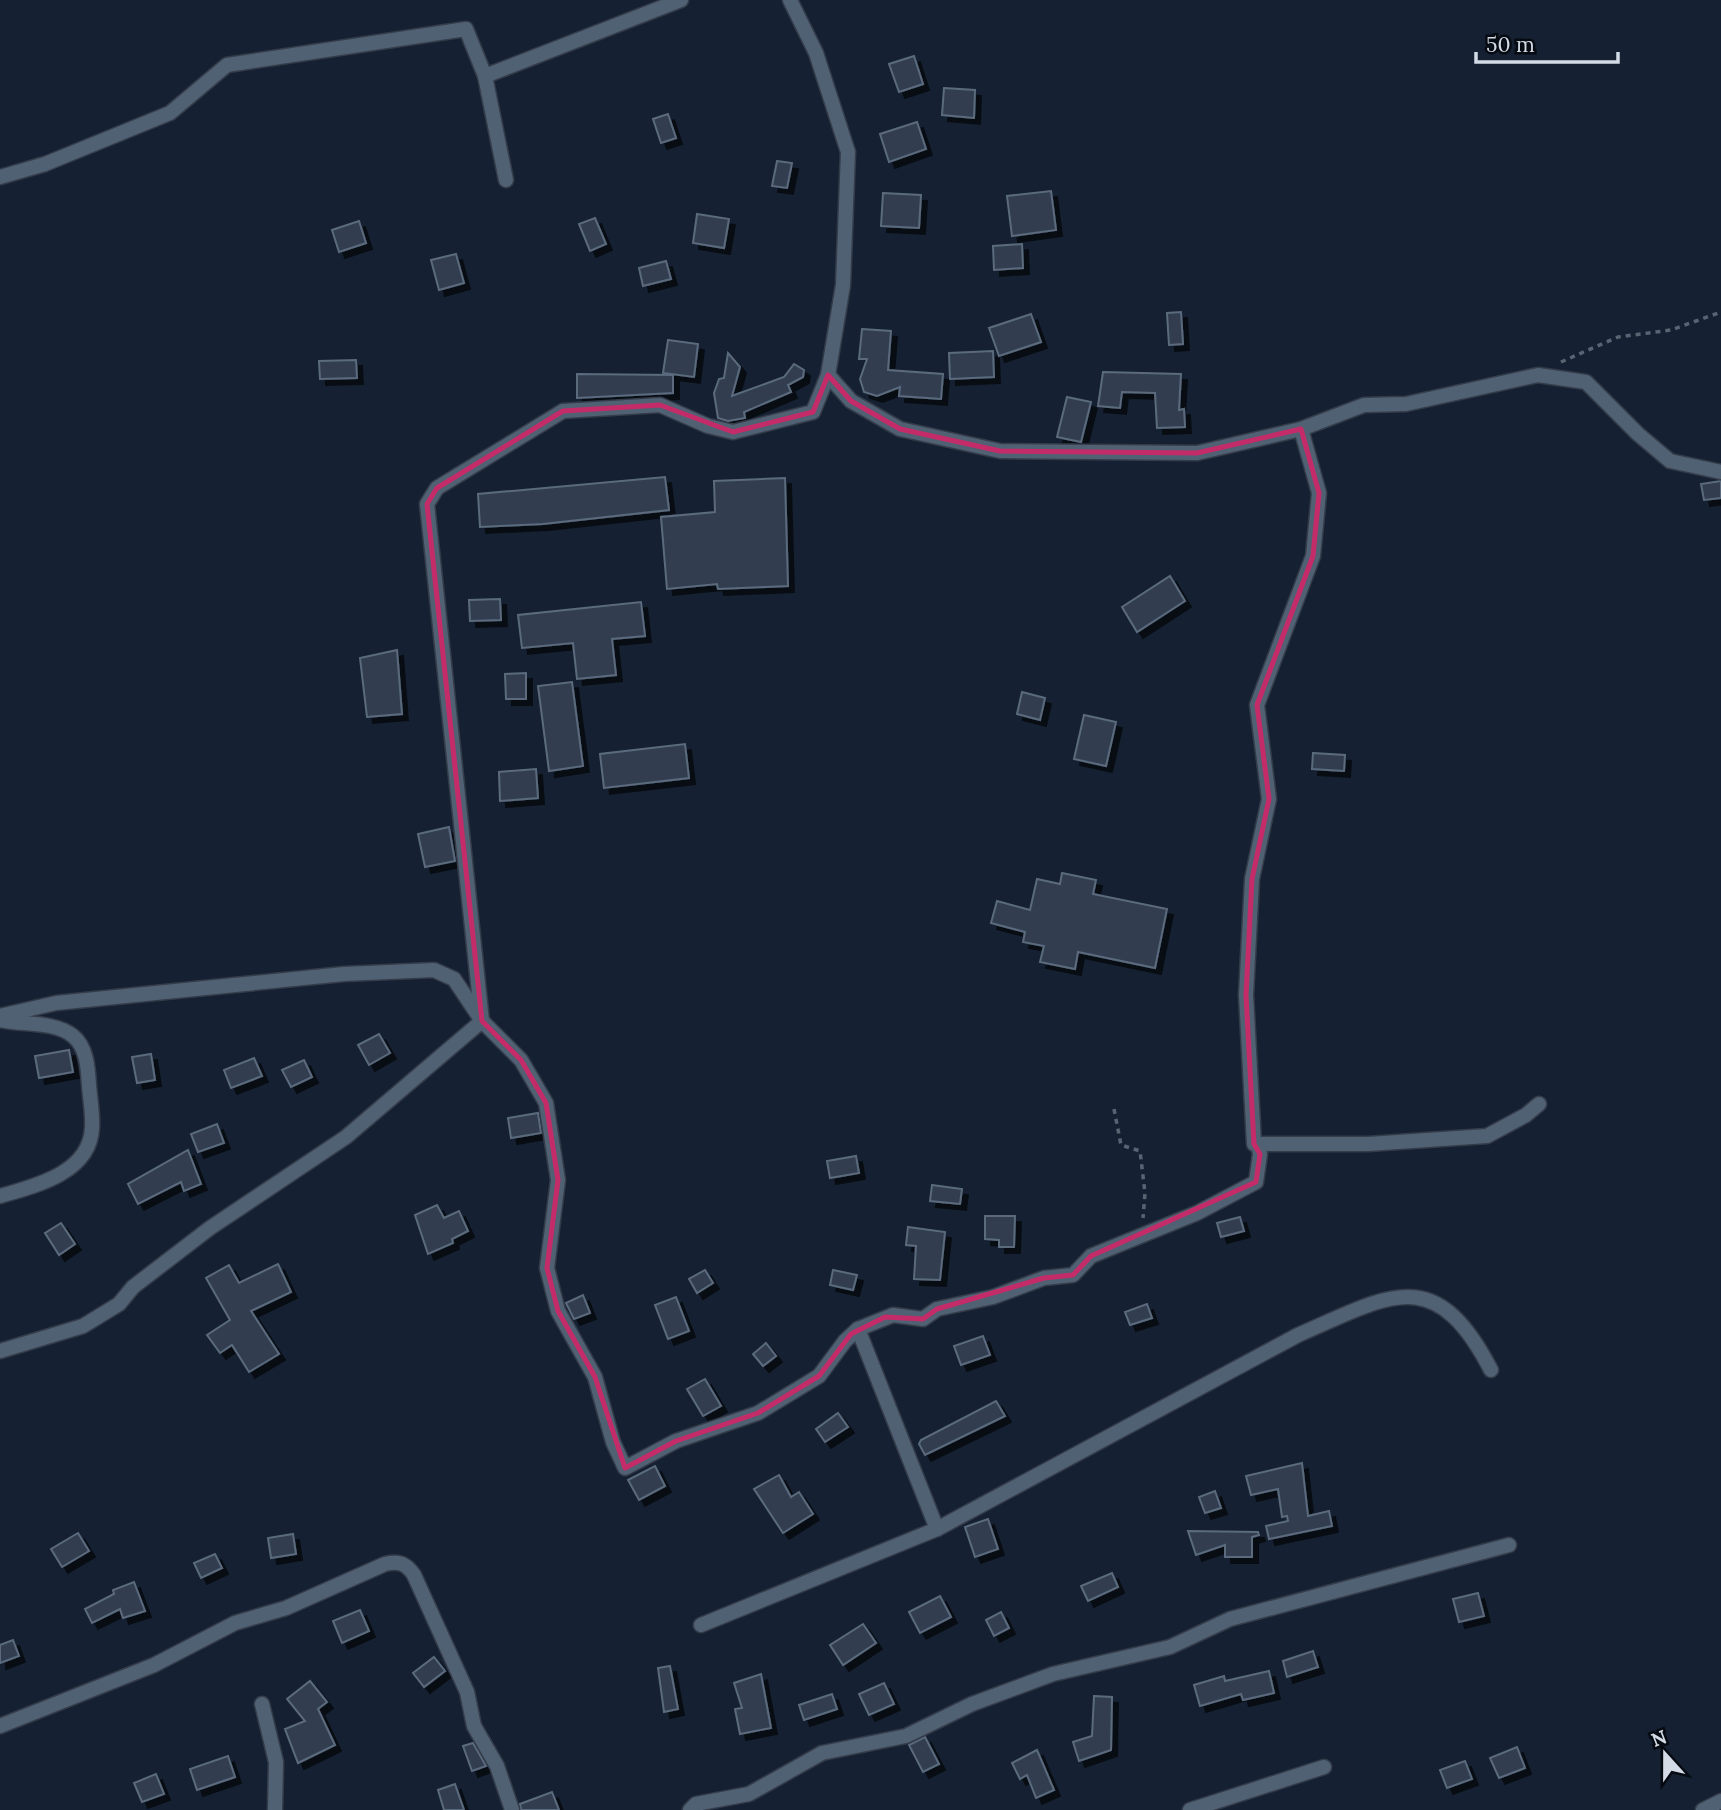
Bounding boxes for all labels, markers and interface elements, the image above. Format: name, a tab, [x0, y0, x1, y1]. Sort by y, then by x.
scale bar	[1476, 21, 1618, 65]
text: 50 m	[1486, 31, 1535, 58]
north arrow	[1630, 1719, 1700, 1789]
text: N	[1648, 1724, 1670, 1752]

